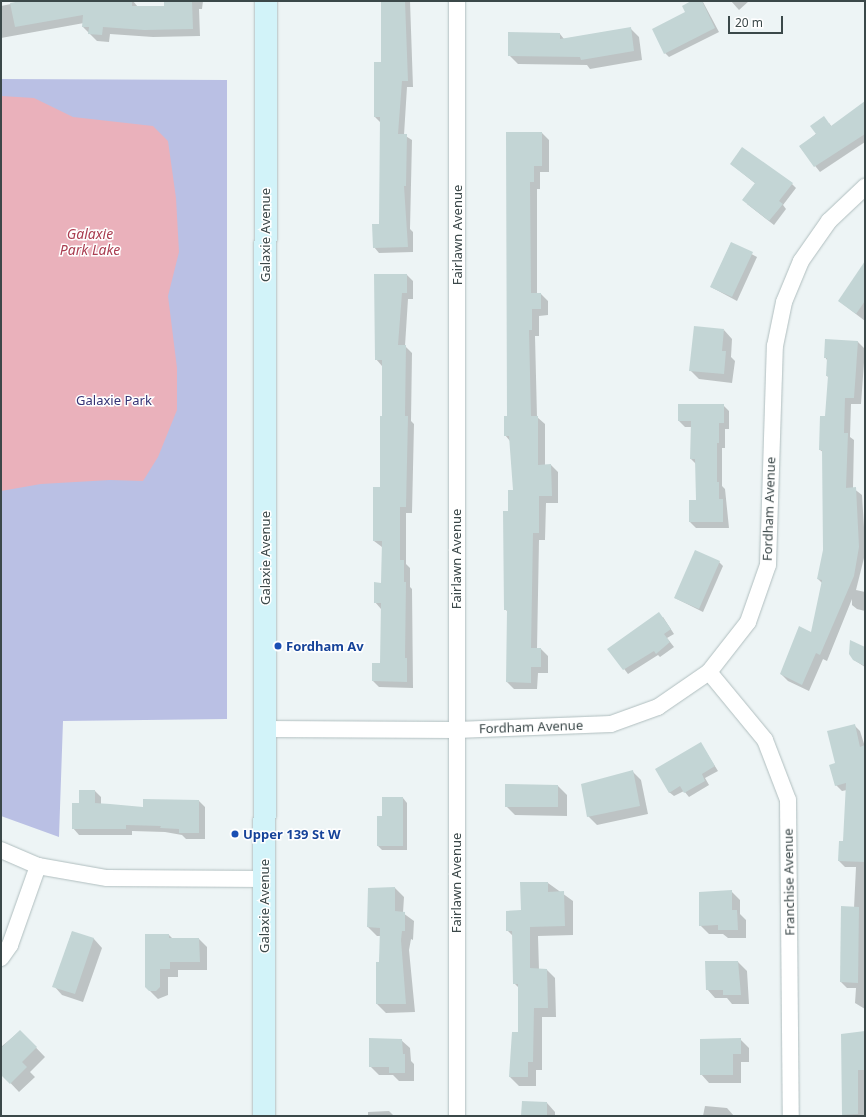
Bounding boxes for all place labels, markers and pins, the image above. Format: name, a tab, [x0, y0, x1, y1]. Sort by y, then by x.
place label: Fordham Av	[286, 638, 364, 654]
marker: Fordham Av	[273, 641, 283, 651]
place label: Upper 139 St W	[243, 826, 341, 842]
marker: Upper 139 St W	[230, 829, 240, 839]

